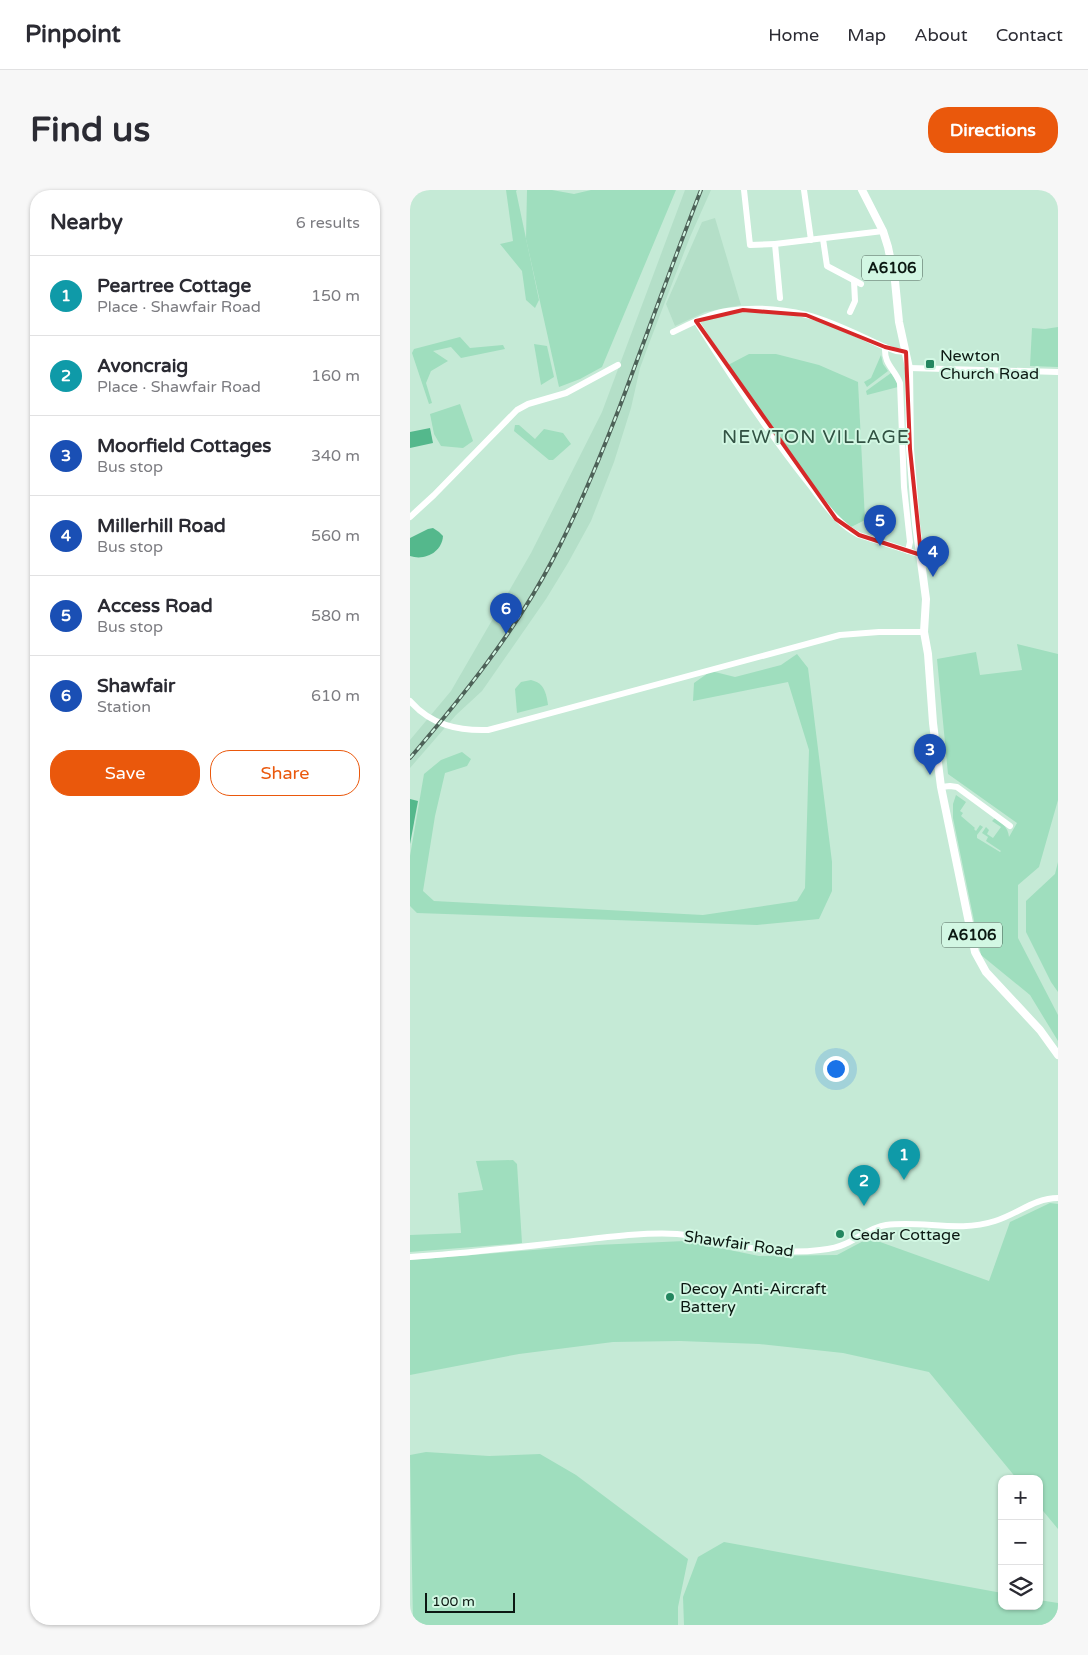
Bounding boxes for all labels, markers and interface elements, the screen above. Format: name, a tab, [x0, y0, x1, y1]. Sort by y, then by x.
text: Pinpoint	[25, 20, 121, 49]
text: Home	[768, 24, 819, 46]
text: Map	[847, 24, 886, 46]
text: About	[914, 24, 968, 46]
text: Contact	[996, 24, 1063, 46]
button: Directions	[928, 107, 1058, 153]
text: Find us	[30, 109, 150, 151]
text: Nearby	[50, 210, 123, 235]
text: 6 results	[296, 213, 360, 233]
road number: A6106	[862, 256, 922, 280]
text: Peartree Cottage	[97, 275, 251, 297]
text: 1	[61, 286, 71, 306]
text: 150 m	[311, 286, 360, 306]
text: Place · Shawfair Road	[97, 297, 261, 317]
place label: Newton Church Road	[940, 346, 1039, 384]
text: Avoncraig	[97, 355, 188, 377]
marker: Newton Church Road	[924, 358, 936, 370]
text: 2	[61, 366, 71, 386]
text: 160 m	[311, 366, 360, 386]
text: Place · Shawfair Road	[97, 377, 261, 397]
district label: NEWTON VILLAGE	[722, 426, 910, 448]
text: Moorfield Cottages	[97, 435, 271, 457]
text: 3	[61, 446, 71, 466]
text: 340 m	[311, 446, 360, 466]
text: Bus stop	[97, 457, 163, 477]
pin: 5	[864, 505, 896, 546]
text: Millerhill Road	[97, 515, 226, 537]
text: 4	[61, 526, 71, 546]
text: 560 m	[311, 526, 360, 546]
pin: 4	[917, 536, 949, 577]
text: Bus stop	[97, 537, 163, 557]
pin: 6	[490, 593, 522, 634]
text: Access Road	[97, 595, 213, 617]
text: 5	[61, 606, 71, 626]
text: 580 m	[311, 606, 360, 626]
text: Bus stop	[97, 617, 163, 637]
text: Shawfair	[97, 675, 175, 697]
text: 6	[61, 686, 71, 706]
text: 610 m	[311, 686, 360, 706]
text: Station	[97, 697, 151, 717]
pin: 3	[914, 734, 946, 775]
button: Save	[50, 750, 200, 796]
button: Share	[210, 750, 360, 796]
road number: A6106	[942, 922, 1002, 948]
your location	[823, 1056, 849, 1082]
pin: 1	[888, 1139, 920, 1180]
pin: 2	[848, 1165, 880, 1206]
place label: Cedar Cottage	[850, 1225, 960, 1245]
street label: Shawfair Road	[683, 1226, 795, 1262]
marker: Cedar Cottage	[834, 1228, 846, 1240]
place label: Decoy Anti-Aircraft Battery	[680, 1279, 827, 1317]
marker: Decoy Anti-Aircraft Battery	[664, 1291, 676, 1303]
map controls	[998, 1475, 1043, 1610]
button: +	[998, 1475, 1043, 1520]
button: −	[998, 1520, 1043, 1565]
button: layers	[998, 1565, 1043, 1610]
scale bar	[425, 1590, 515, 1613]
text: 100 m	[432, 1593, 475, 1610]

